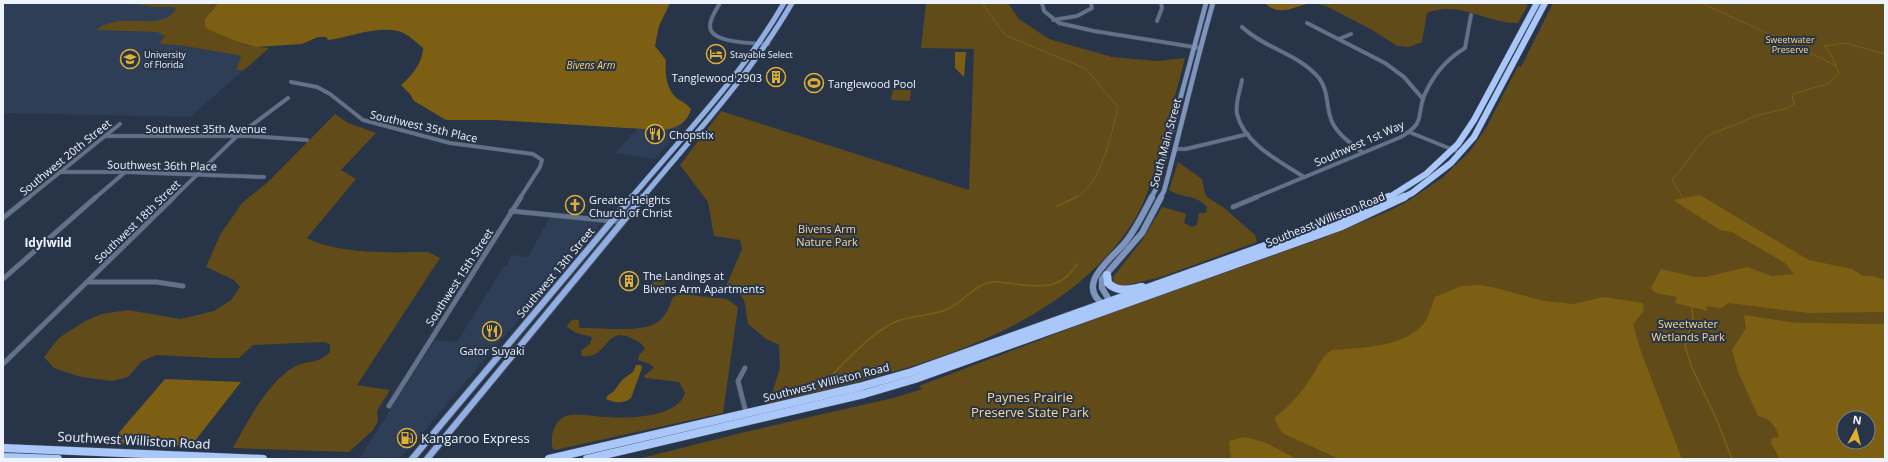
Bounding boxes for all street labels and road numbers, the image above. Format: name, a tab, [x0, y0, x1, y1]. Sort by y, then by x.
street label: South Main Street	[1146, 97, 1184, 189]
street label: Southwest 35th Place	[369, 106, 479, 146]
street label: Southwest 20th Street	[16, 115, 114, 199]
street label: Southwest 1st Way	[1312, 116, 1407, 170]
street label: Southwest 35th Avenue	[145, 121, 267, 136]
street label: Southwest 36th Place	[107, 157, 217, 173]
street label: Southwest 18th Street	[91, 176, 183, 266]
street label: Southeast Williston Road	[1263, 188, 1387, 250]
street label: Southwest 13th Street	[513, 224, 597, 320]
street label: Southwest 15th Street	[422, 225, 496, 329]
street label: Southwest Williston Road	[761, 359, 891, 405]
street label: Southwest Williston Road	[57, 427, 211, 453]

